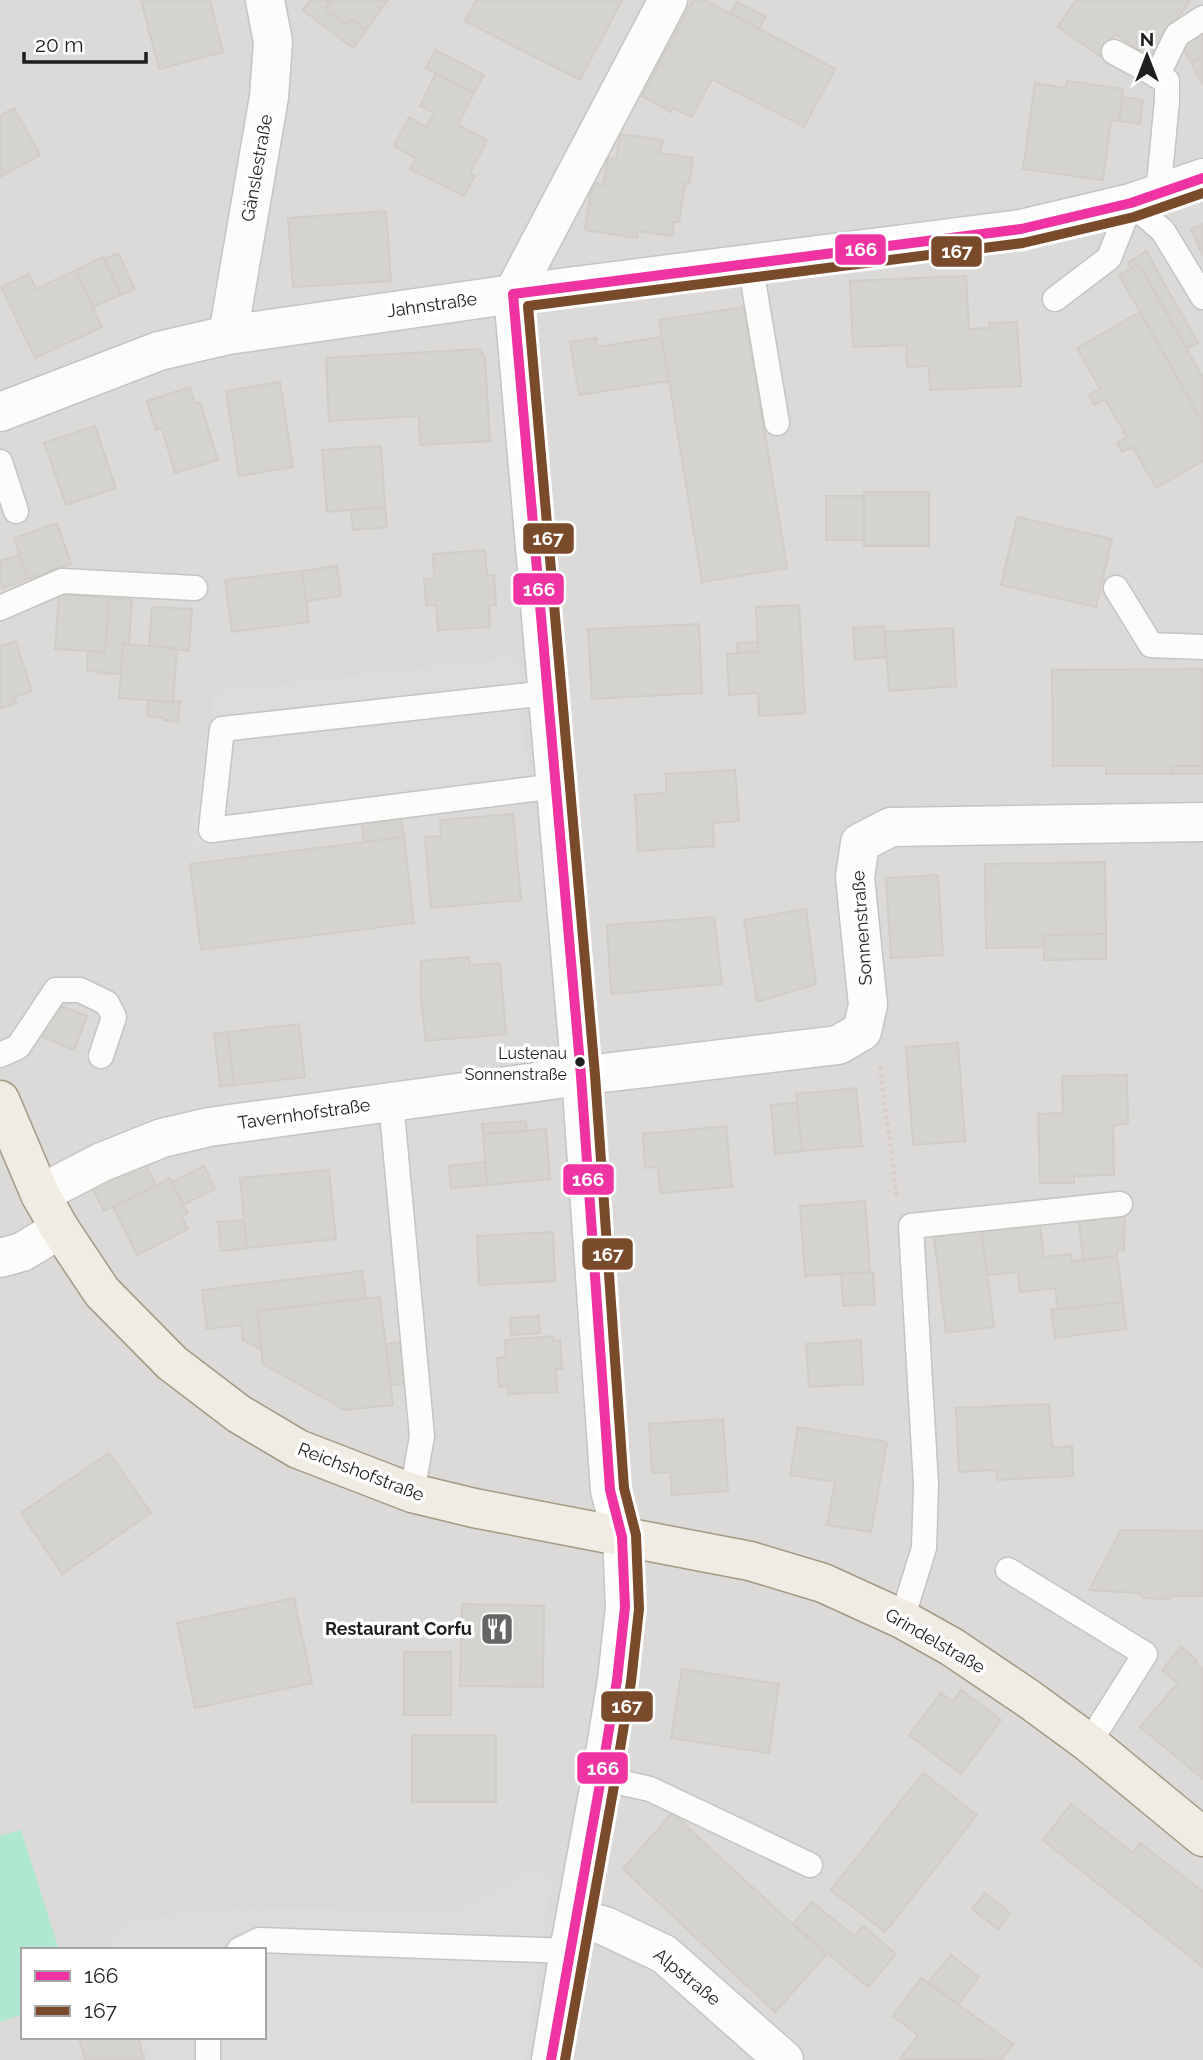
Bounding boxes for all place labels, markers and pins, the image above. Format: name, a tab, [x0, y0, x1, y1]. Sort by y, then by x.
place label: Lustenau Sonnenstraße	[465, 1044, 567, 1084]
marker: Lustenau Sonnenstraße	[573, 1055, 587, 1069]
restaurant icon: Restaurant Corfu	[478, 1610, 516, 1648]
place label: Restaurant Corfu	[325, 1618, 472, 1639]

